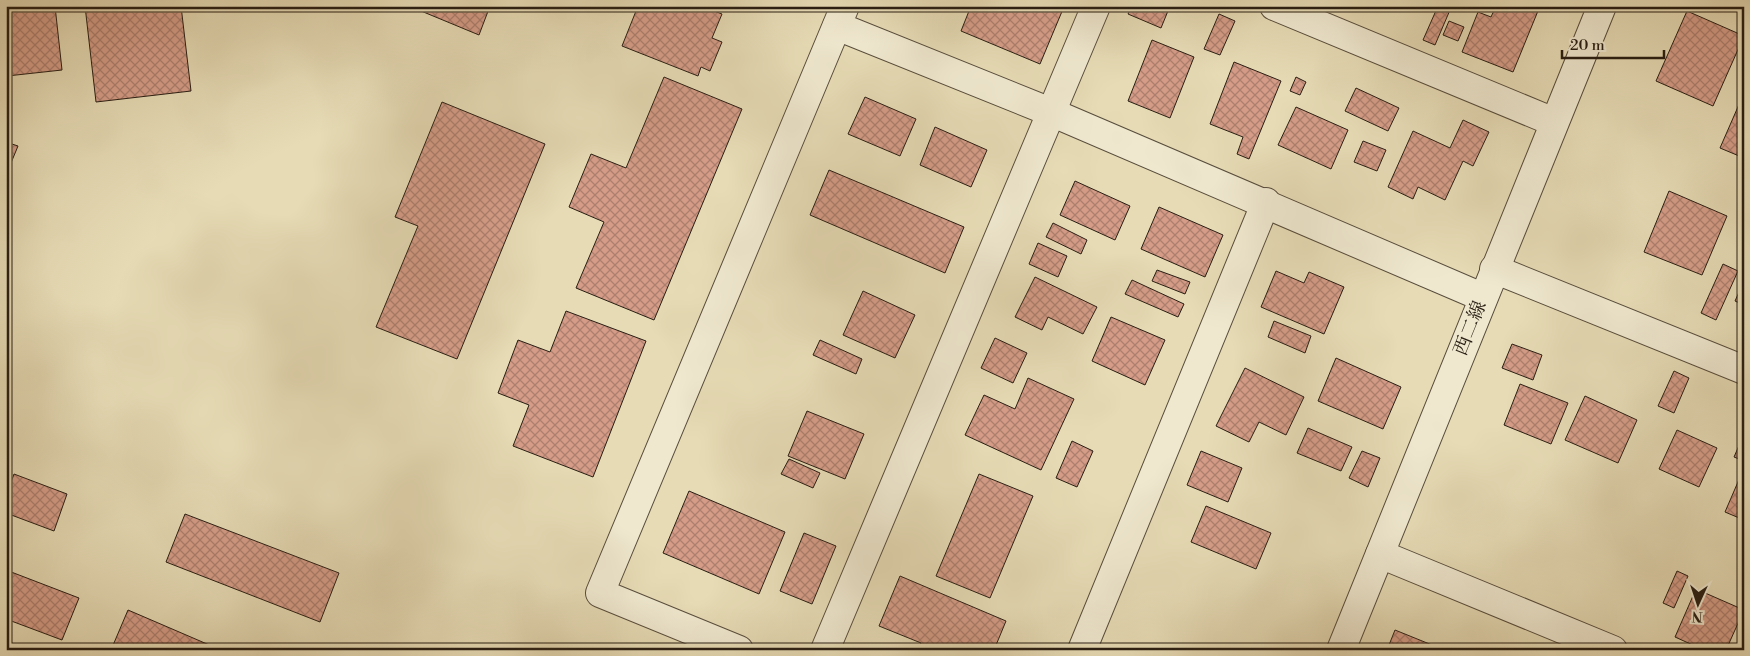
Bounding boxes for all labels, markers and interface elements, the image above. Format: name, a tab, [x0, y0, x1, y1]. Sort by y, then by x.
scale bar	[1562, 28, 1665, 60]
text: 20 m	[1570, 36, 1605, 55]
street label: 西二線	[1448, 297, 1492, 359]
north arrow	[1672, 578, 1722, 628]
text: N	[1691, 607, 1703, 625]

